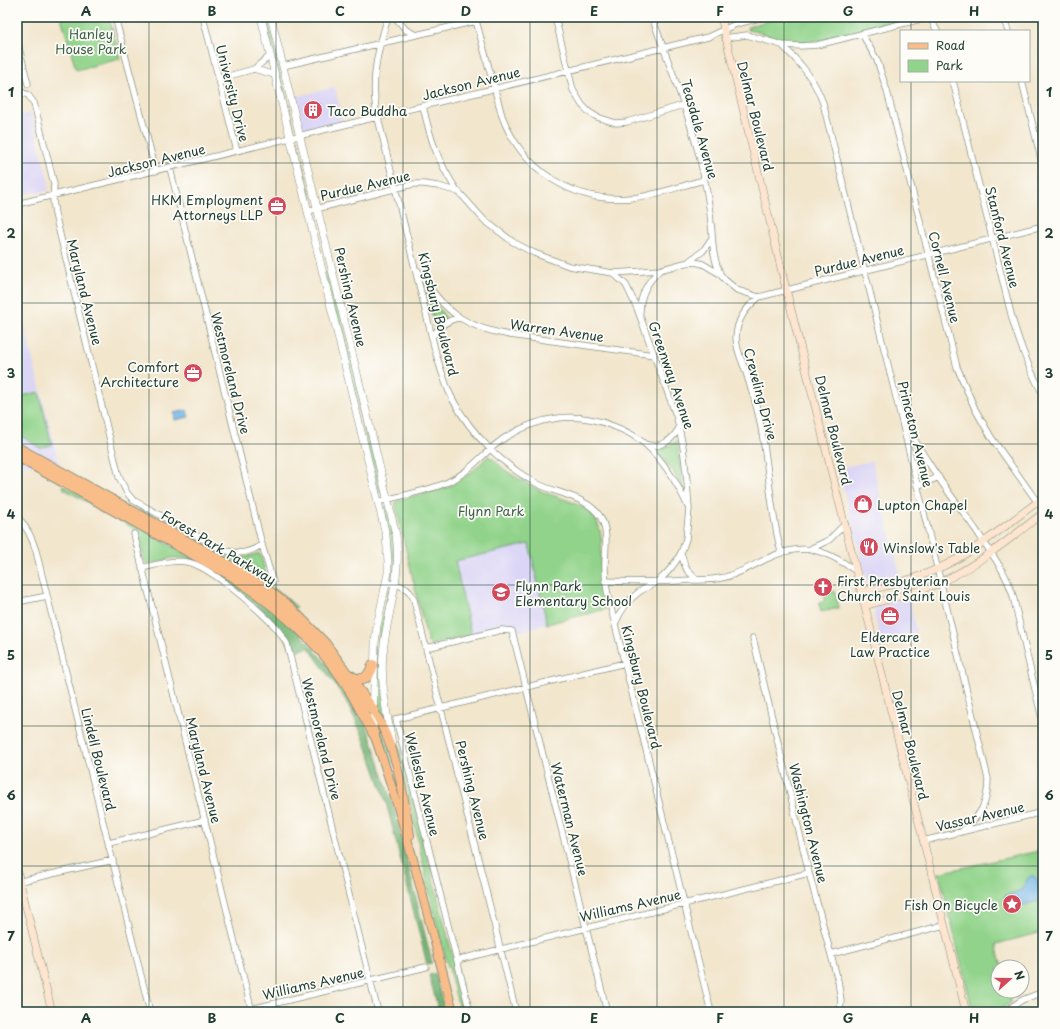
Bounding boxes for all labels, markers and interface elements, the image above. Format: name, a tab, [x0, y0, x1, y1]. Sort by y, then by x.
text: A	[81, 1, 91, 20]
text: B	[208, 1, 217, 20]
text: C	[335, 1, 345, 20]
text: D	[461, 1, 471, 20]
text: E	[590, 1, 598, 20]
text: F	[716, 1, 724, 20]
text: G	[843, 1, 853, 20]
text: H	[969, 1, 979, 20]
park label: Hanley House Park	[55, 24, 127, 58]
legend	[900, 30, 1030, 82]
text: Road	[936, 36, 965, 54]
street label: University Drive	[212, 42, 254, 144]
text: Park	[936, 56, 963, 74]
street label: Delmar Boulevard	[733, 59, 779, 173]
street label: Jackson Avenue	[420, 62, 522, 104]
street label: Teasdale Avenue	[677, 77, 723, 181]
text: 1	[8, 82, 14, 101]
text: 1	[1046, 82, 1052, 101]
building icon: Taco Buddha	[302, 99, 324, 121]
place label: Taco Buddha	[327, 101, 408, 120]
street label: Jackson Avenue	[105, 139, 207, 181]
street label: Purdue Avenue	[318, 165, 412, 205]
street label: Stanford Avenue	[981, 184, 1025, 290]
place label: HKM Employment Attorneys LLP	[151, 190, 263, 224]
office icon: HKM Employment Attorneys LLP	[266, 195, 288, 217]
text: 2	[6, 223, 16, 242]
text: 2	[1044, 223, 1054, 242]
street label: Cornell Avenue	[924, 229, 966, 325]
street label: Maryland Avenue	[63, 237, 107, 347]
street label: Purdue Avenue	[812, 240, 906, 280]
street label: Pershing Avenue	[330, 245, 372, 349]
street label: Kingsbury Boulevard	[414, 250, 464, 378]
street label: Westmoreland Drive	[207, 310, 255, 436]
street label: Warren Avenue	[509, 314, 605, 346]
street label: Greenway Avenue	[645, 318, 699, 432]
street label: Creveling Drive	[740, 346, 782, 442]
place label: Comfort Architecture	[100, 357, 179, 391]
office icon: Comfort Architecture	[182, 362, 204, 384]
text: 3	[7, 363, 16, 382]
text: 3	[1045, 363, 1054, 382]
street label: Delmar Boulevard	[811, 373, 857, 487]
street label: Princeton Avenue	[894, 379, 938, 489]
shop icon: Lupton Chapel	[852, 493, 874, 515]
place label: Lupton Chapel	[877, 495, 967, 514]
park label: Flynn Park	[458, 501, 524, 520]
text: 4	[7, 504, 16, 523]
text: 4	[1045, 504, 1054, 523]
street label: Forest Park Parkway	[158, 505, 280, 589]
restaurant icon: Winslow's Table	[858, 536, 880, 558]
place label: Winslow's Table	[883, 538, 980, 557]
place label: First Presbyterian Church of Saint Louis	[837, 571, 970, 605]
place label: Flynn Park Elementary School	[515, 576, 632, 610]
church icon: First Presbyterian Church of Saint Louis	[812, 576, 834, 598]
school or university icon: Flynn Park Elementary School	[490, 581, 512, 603]
office icon: Eldercare Law Practice	[879, 605, 901, 627]
street label: Kingsbury Boulevard	[617, 623, 667, 751]
place label: Eldercare Law Practice	[850, 627, 930, 661]
text: 5	[7, 645, 15, 664]
text: 5	[1045, 645, 1053, 664]
street label: Westmoreland Drive	[298, 676, 346, 802]
street label: Delmar Boulevard	[888, 688, 934, 802]
street label: Lindell Boulevard	[77, 706, 121, 812]
street label: Maryland Avenue	[182, 715, 226, 825]
street label: Wellesley Avenue	[401, 730, 445, 838]
street label: Pershing Avenue	[451, 738, 495, 842]
street label: Waterman Avenue	[547, 760, 593, 878]
street label: Washington Avenue	[785, 761, 833, 885]
text: 6	[6, 785, 16, 804]
text: 6	[1044, 785, 1054, 804]
street label: Vassar Avenue	[934, 797, 1026, 835]
street label: Williams Avenue	[577, 884, 683, 926]
place icon: Fish On Bicycle	[1001, 893, 1023, 915]
place label: Fish On Bicycle	[904, 895, 998, 914]
text: 7	[7, 926, 15, 945]
text: 7	[1045, 926, 1053, 945]
north arrow	[990, 959, 1030, 999]
street label: Williams Avenue	[260, 962, 366, 1004]
text: N	[1010, 968, 1029, 983]
text: A	[81, 1008, 91, 1027]
text: B	[208, 1008, 217, 1027]
text: C	[335, 1008, 345, 1027]
text: D	[461, 1008, 471, 1027]
text: E	[590, 1008, 598, 1027]
text: F	[716, 1008, 724, 1027]
text: G	[843, 1008, 853, 1027]
text: H	[969, 1008, 979, 1027]

